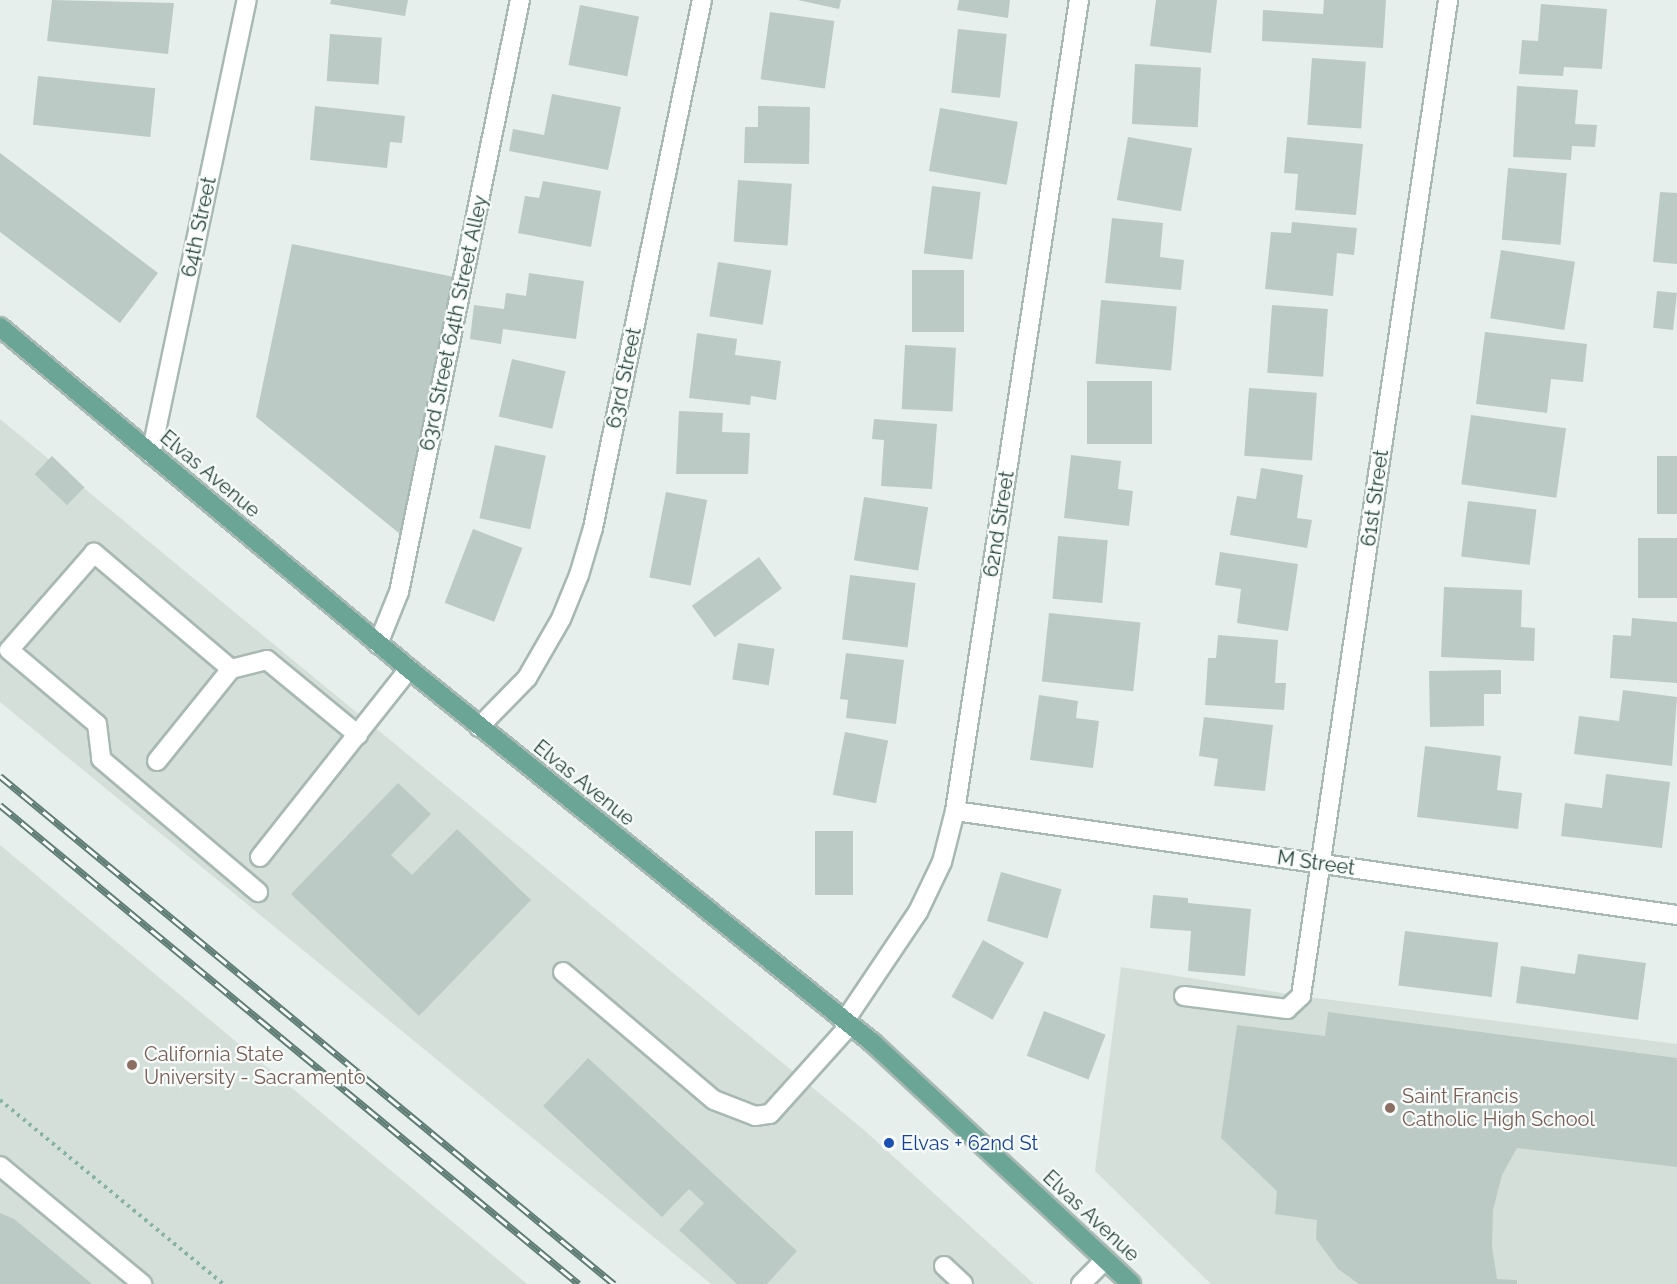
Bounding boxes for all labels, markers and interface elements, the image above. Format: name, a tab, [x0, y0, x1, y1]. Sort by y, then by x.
street label: 64th Street	[177, 175, 221, 279]
street label: 63rd Street 64th Street Alley	[415, 193, 493, 453]
street label: 63rd Street	[602, 325, 646, 431]
street label: Elvas Avenue	[155, 425, 265, 523]
street label: 61st Street	[1356, 448, 1394, 548]
street label: 62nd Street	[979, 469, 1019, 579]
street label: Elvas Avenue	[528, 735, 640, 831]
street label: M Street	[1276, 846, 1356, 880]
place label: California State University - Sacramento	[144, 1042, 366, 1089]
marker: California State University - Sacramento	[125, 1058, 139, 1072]
place label: Saint Francis Catholic High School	[1402, 1084, 1595, 1131]
marker: Saint Francis Catholic High School	[1383, 1101, 1397, 1115]
place label: Elvas + 62nd St	[901, 1131, 1038, 1155]
marker: Elvas + 62nd St	[882, 1136, 896, 1150]
street label: Elvas Avenue	[1038, 1165, 1144, 1267]

